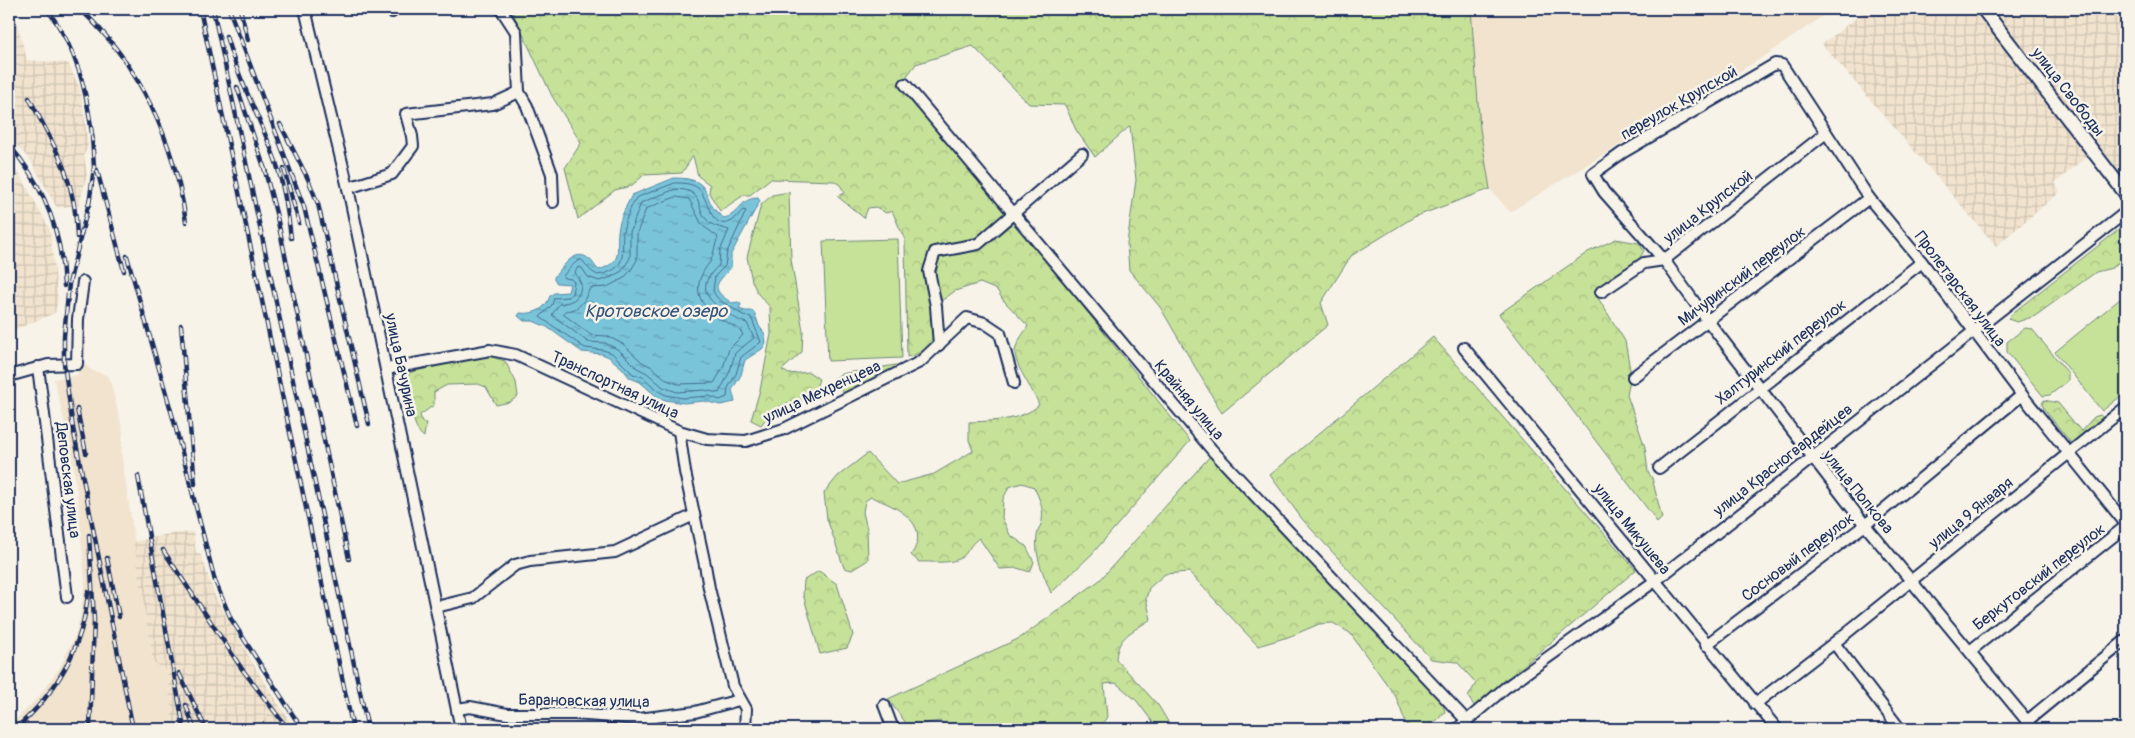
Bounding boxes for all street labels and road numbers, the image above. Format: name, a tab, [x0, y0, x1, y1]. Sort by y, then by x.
street label: улица Свободы	[2026, 43, 2109, 140]
street label: переулок Крупской	[1617, 61, 1741, 145]
street label: улица Крупской	[1659, 166, 1757, 249]
street label: Мичуринский переулок	[1674, 222, 1810, 330]
street label: Пролетарская улица	[1910, 227, 2010, 351]
street label: Халтуринский переулок	[1712, 295, 1850, 409]
street label: улица Бачурина	[380, 310, 422, 419]
street label: Транспортная улица	[548, 347, 682, 423]
street label: улица Мехренцева	[759, 356, 884, 428]
street label: Крайняя улица	[1150, 356, 1228, 444]
street label: улица Красногвардейцев	[1708, 399, 1857, 521]
street label: Деповская улица	[51, 420, 85, 539]
street label: улица Попкова	[1818, 445, 1898, 538]
street label: улица 9 Января	[1924, 473, 2017, 554]
street label: улица Микушева	[1588, 479, 1675, 579]
street label: Сосновый переулок	[1738, 508, 1858, 606]
street label: Беркутовский переулок	[1969, 519, 2109, 635]
street label: Барановская улица	[518, 690, 650, 712]

